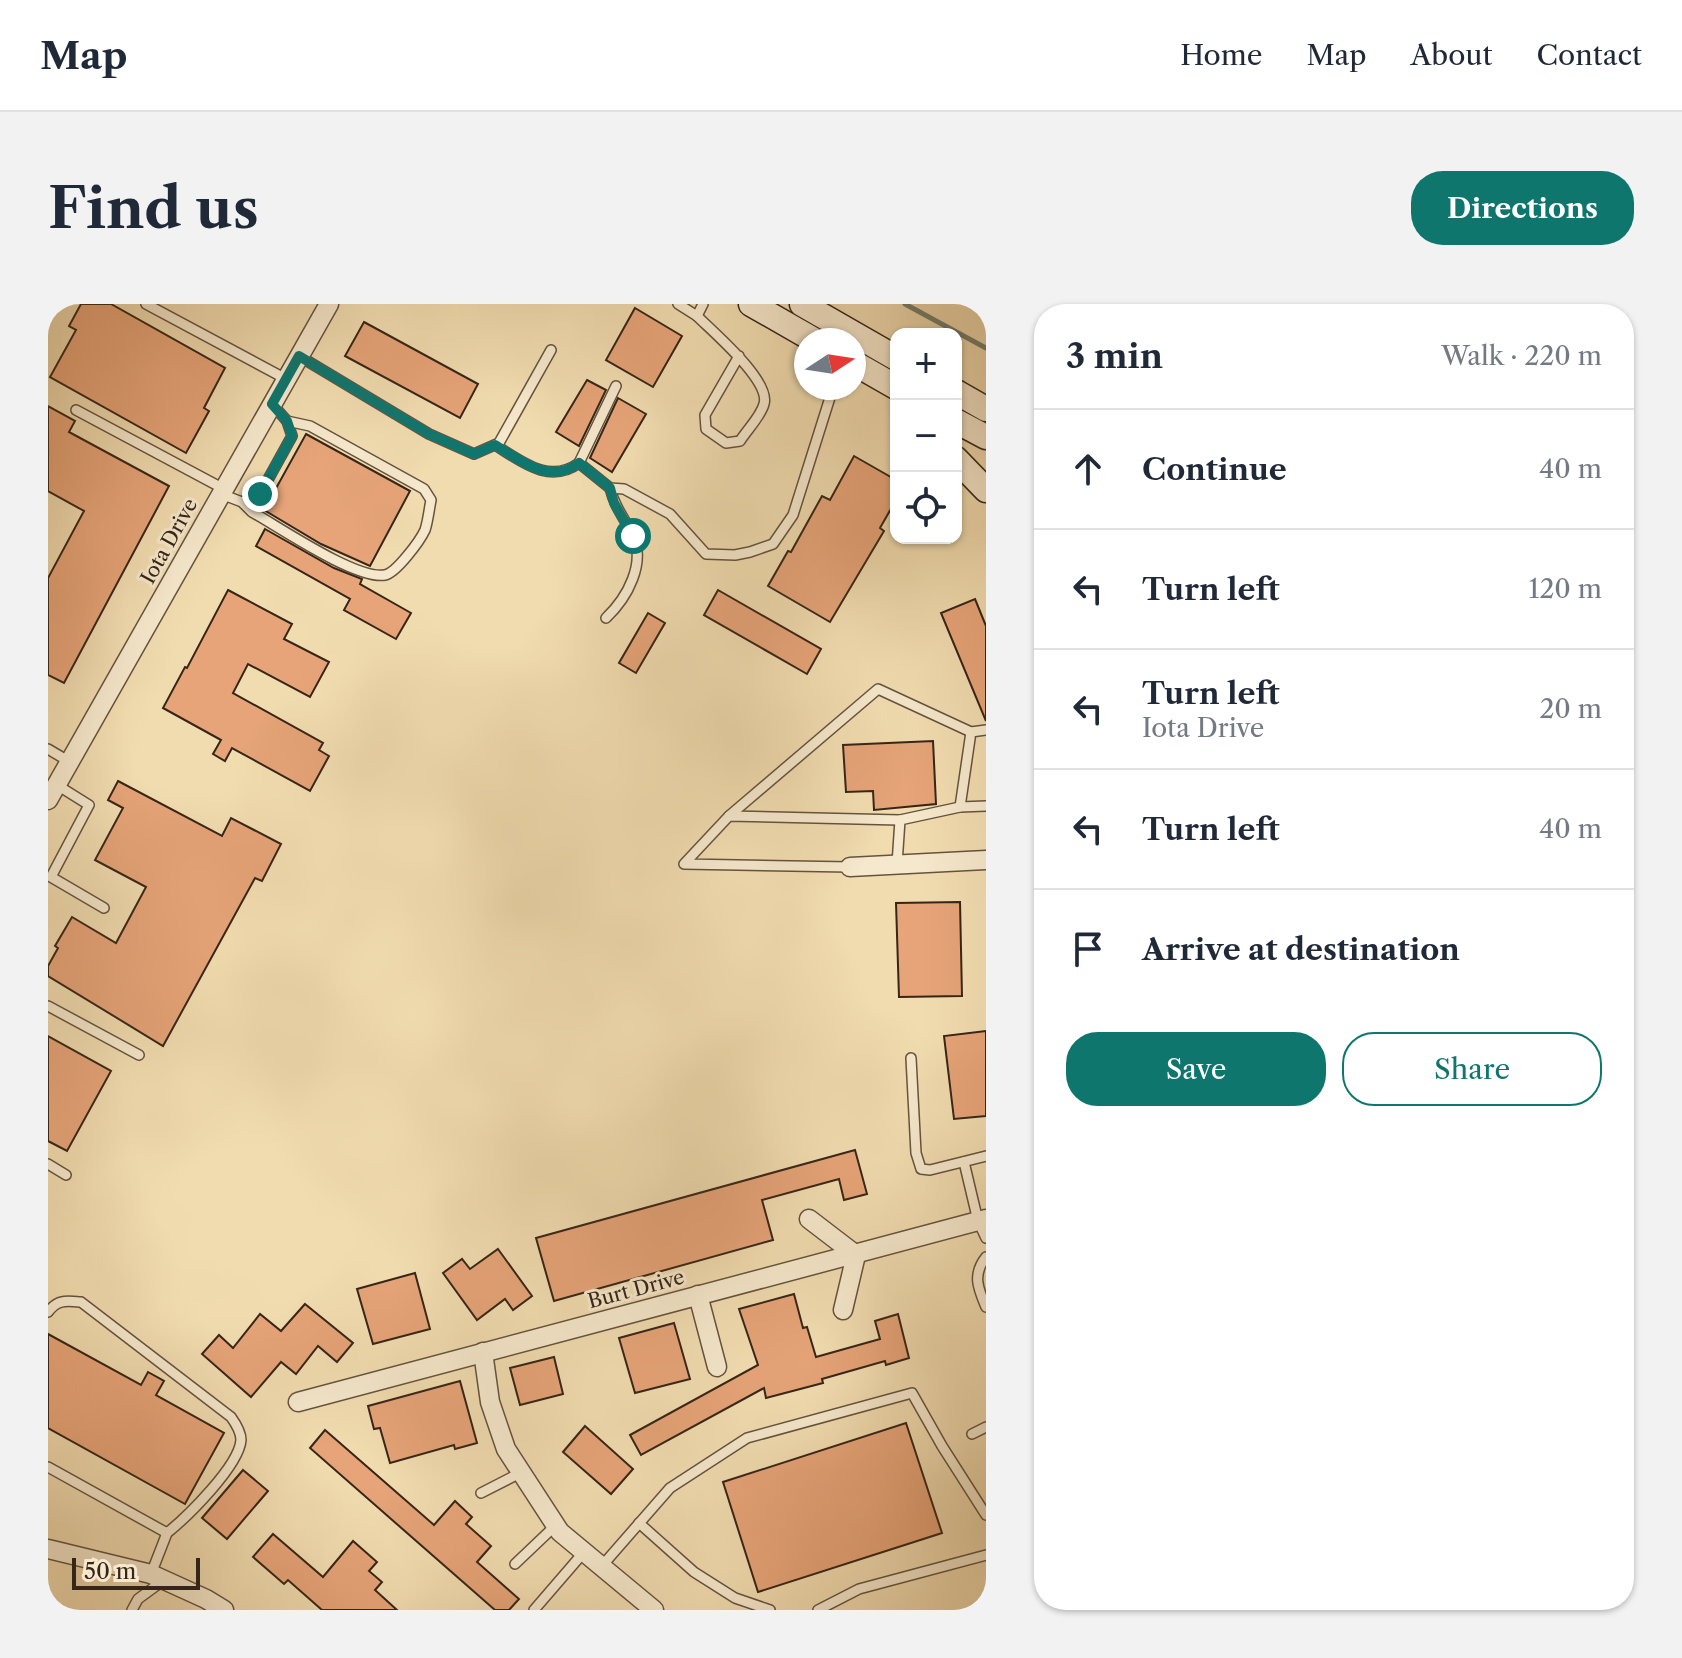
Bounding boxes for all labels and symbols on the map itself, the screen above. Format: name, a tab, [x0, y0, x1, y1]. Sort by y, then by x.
north arrow	[794, 328, 866, 400]
route end	[242, 476, 278, 512]
street label: Iota Drive	[136, 494, 202, 588]
route start	[615, 518, 651, 554]
street label: Burt Drive	[585, 1265, 687, 1313]
scale bar	[72, 1554, 200, 1590]

